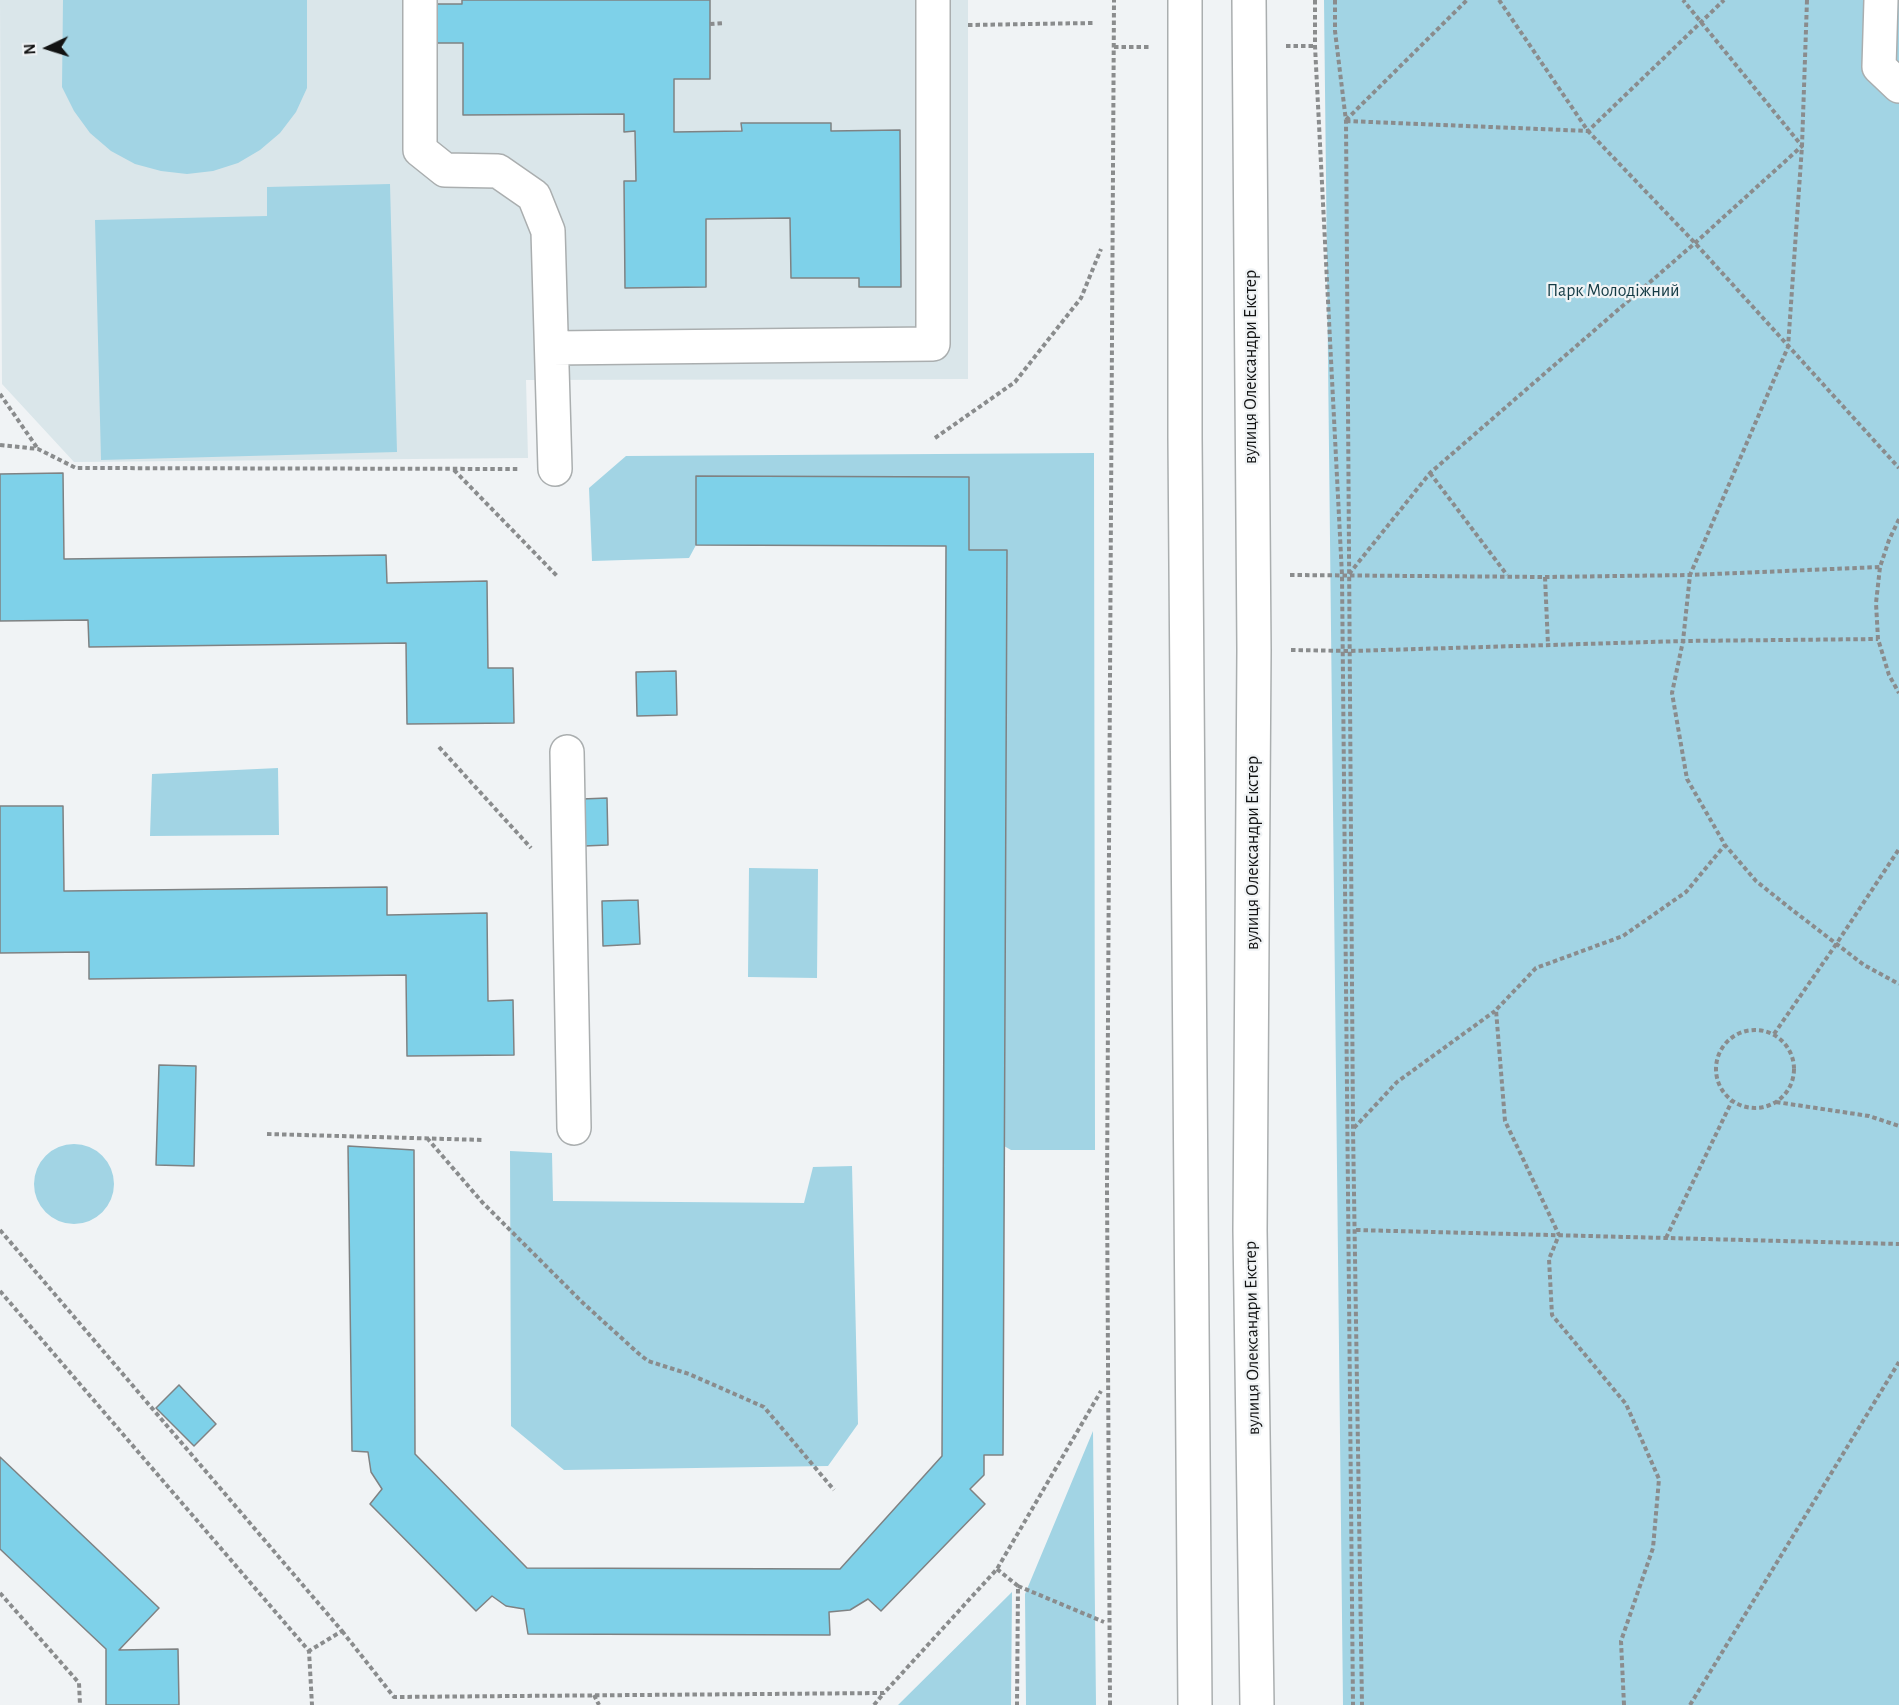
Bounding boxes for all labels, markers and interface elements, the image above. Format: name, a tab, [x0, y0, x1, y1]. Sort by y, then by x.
north arrow	[18, 18, 78, 78]
text: N	[22, 43, 38, 55]
street label: вулиця Олександри Екстер	[1240, 270, 1262, 464]
park label: Парк Молодіжний	[1546, 280, 1680, 302]
street label: вулиця Олександри Екстер	[1242, 756, 1264, 950]
street label: вулиця Олександри Екстер	[1240, 1241, 1264, 1435]

